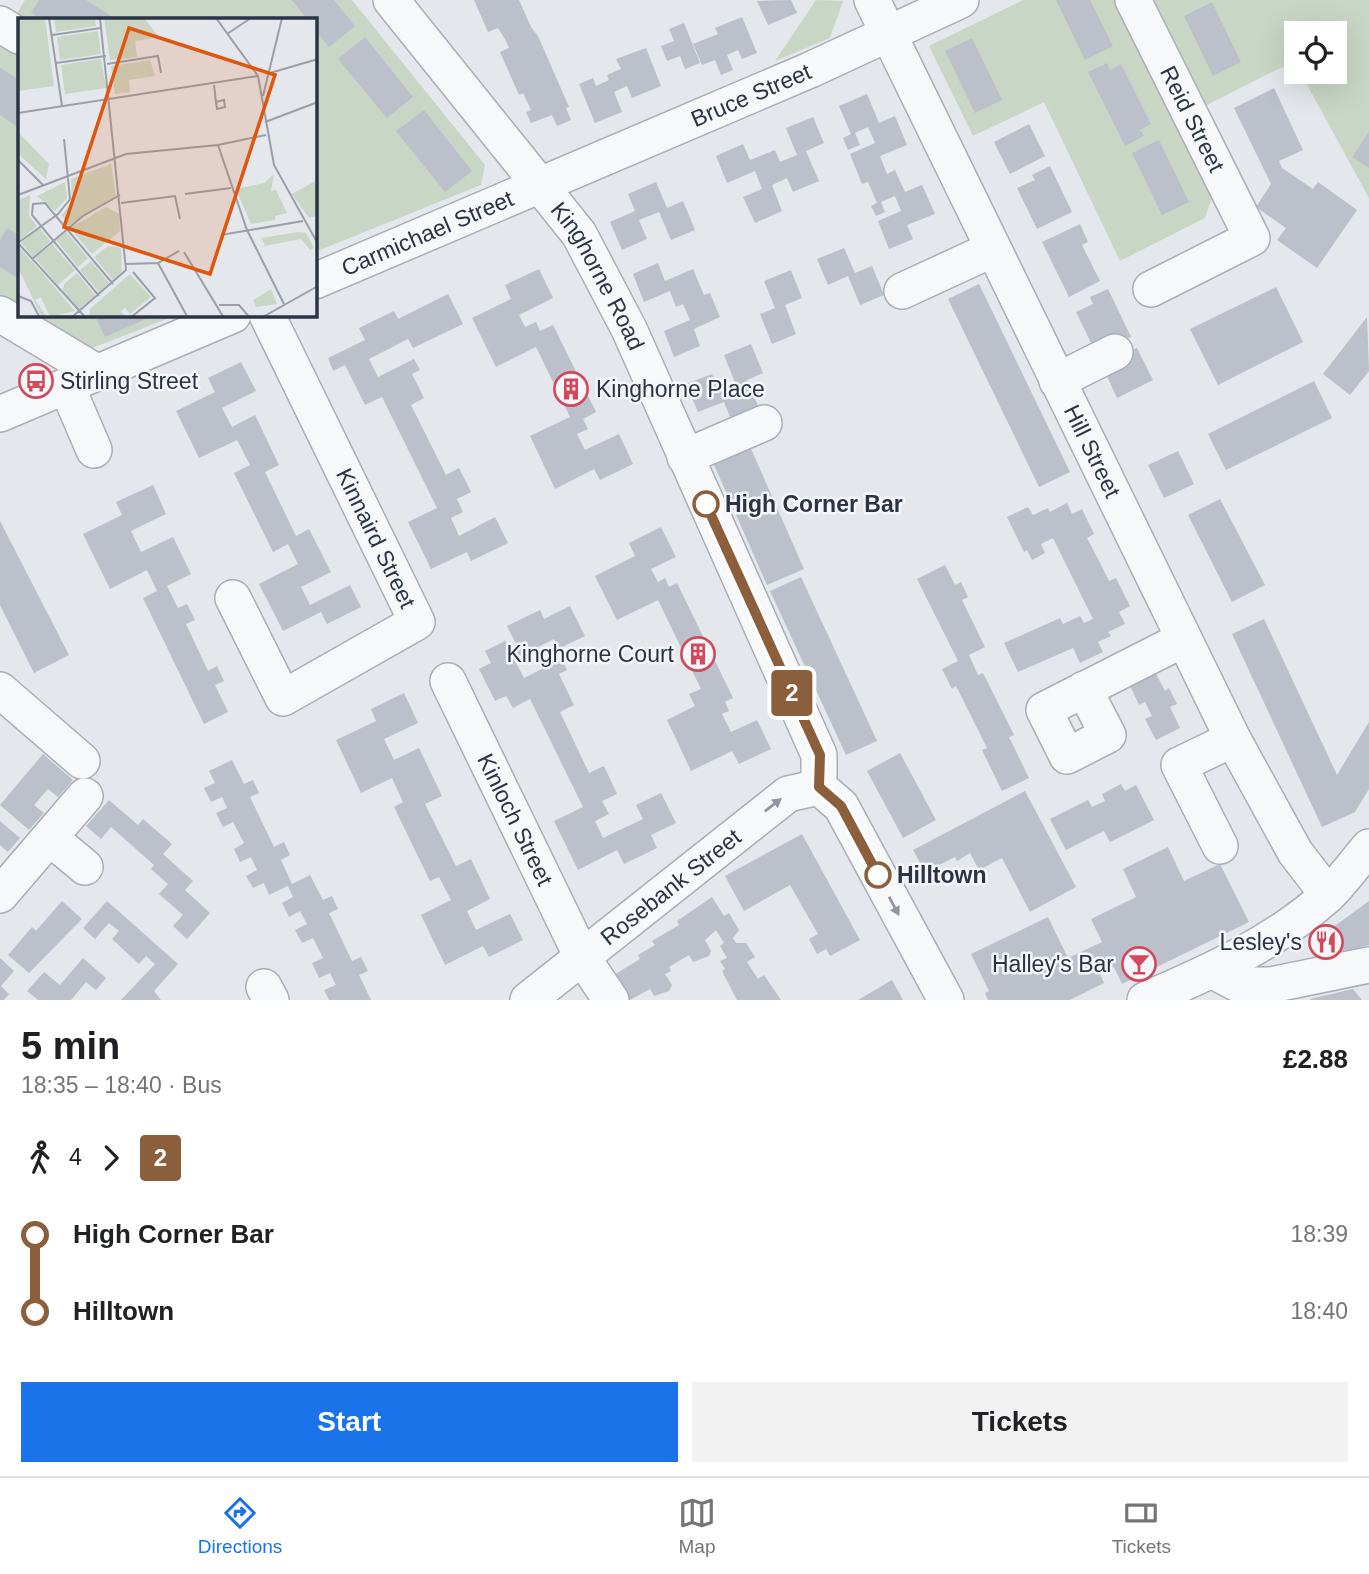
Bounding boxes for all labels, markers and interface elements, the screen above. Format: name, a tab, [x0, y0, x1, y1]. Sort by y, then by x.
inset map	[18, 18, 317, 317]
map controls	[1284, 21, 1347, 84]
button: locate	[1284, 21, 1347, 84]
street label: Bruce Street	[687, 58, 816, 132]
street label: Reid Street	[1155, 62, 1230, 177]
street label: Carmichael Street	[337, 185, 518, 281]
street label: Kinghorne Road	[545, 197, 650, 354]
bus stop icon: Stirling Street	[17, 362, 55, 400]
place label: Stirling Street	[60, 368, 199, 394]
building icon: Kinghorne Place	[552, 370, 590, 408]
place label: Kinghorne Place	[596, 376, 765, 402]
street label: Hill Street	[1059, 401, 1126, 502]
street label: Kinnaird Street	[331, 464, 421, 613]
marker: High Corner Bar	[693, 491, 719, 517]
place label: High Corner Bar	[725, 491, 903, 517]
building icon: Kinghorne Court	[679, 635, 717, 673]
place label: Kinghorne Court	[507, 641, 675, 667]
line badge: 2	[769, 670, 815, 716]
text: 2	[785, 679, 799, 706]
street label: Kinloch Street	[472, 749, 559, 890]
one-way arrow	[765, 798, 782, 813]
street label: Rosebank Street	[595, 823, 746, 950]
marker: Hilltown	[865, 862, 891, 888]
place label: Hilltown	[897, 862, 986, 888]
one-way arrow	[888, 896, 900, 916]
restaurant icon: Lesley's	[1307, 923, 1345, 961]
place label: Lesley's	[1220, 929, 1302, 955]
bar icon: Halley's Bar	[1120, 945, 1158, 983]
place label: Halley's Bar	[992, 951, 1114, 977]
text: 5 min	[21, 1025, 120, 1067]
text: £2.88	[1283, 1044, 1348, 1074]
text: 18:35 – 18:40 · Bus	[21, 1072, 222, 1098]
icon: walk	[21, 1139, 59, 1177]
icon: forward	[92, 1139, 130, 1177]
text: 4	[69, 1144, 82, 1170]
text: 2	[154, 1144, 167, 1171]
text: High Corner Bar	[73, 1219, 274, 1249]
text: 18:39	[1290, 1221, 1348, 1247]
text: Hilltown	[73, 1296, 174, 1326]
text: 18:40	[1290, 1298, 1348, 1324]
button: Start	[21, 1382, 678, 1462]
button: Tickets	[692, 1382, 1348, 1462]
tab: Directions	[198, 1494, 282, 1558]
tab: Map	[678, 1494, 716, 1558]
tab: Tickets	[1112, 1494, 1171, 1558]

